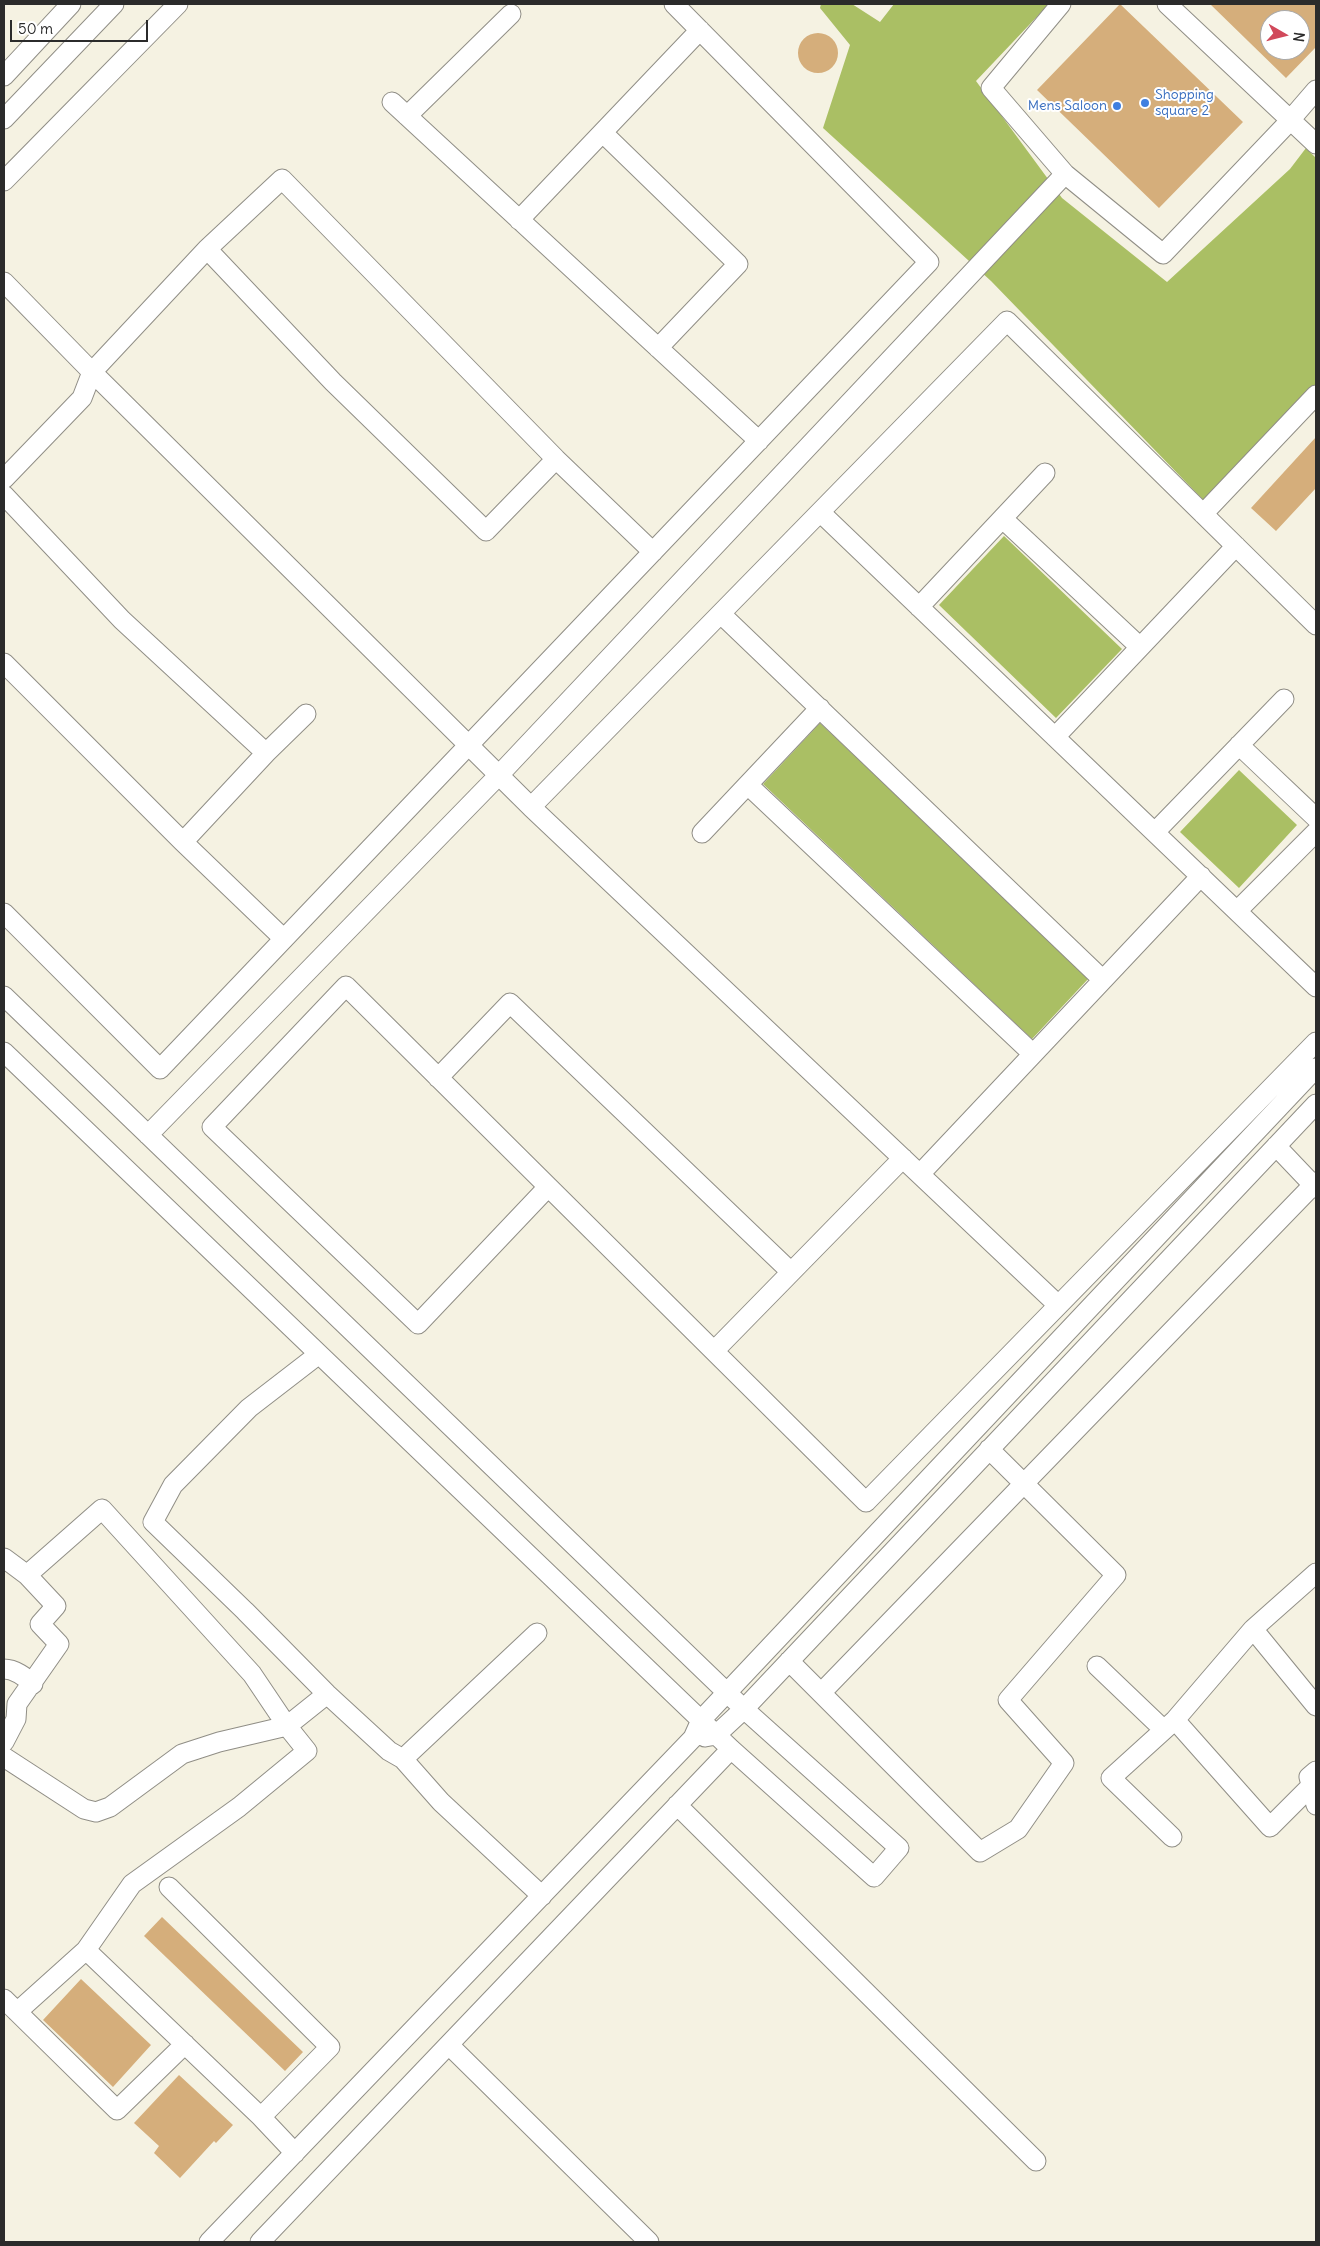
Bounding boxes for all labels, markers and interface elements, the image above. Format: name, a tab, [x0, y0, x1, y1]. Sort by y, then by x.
scale bar	[12, 10, 150, 42]
north arrow	[1260, 10, 1310, 60]
text: 50 m	[18, 19, 53, 38]
text: N	[1289, 31, 1308, 43]
place label: Shopping square 2	[1155, 87, 1214, 120]
marker: Shopping square 2	[1139, 97, 1151, 109]
place label: Mens Saloon	[1028, 98, 1107, 114]
marker: Mens Saloon	[1111, 100, 1123, 112]

